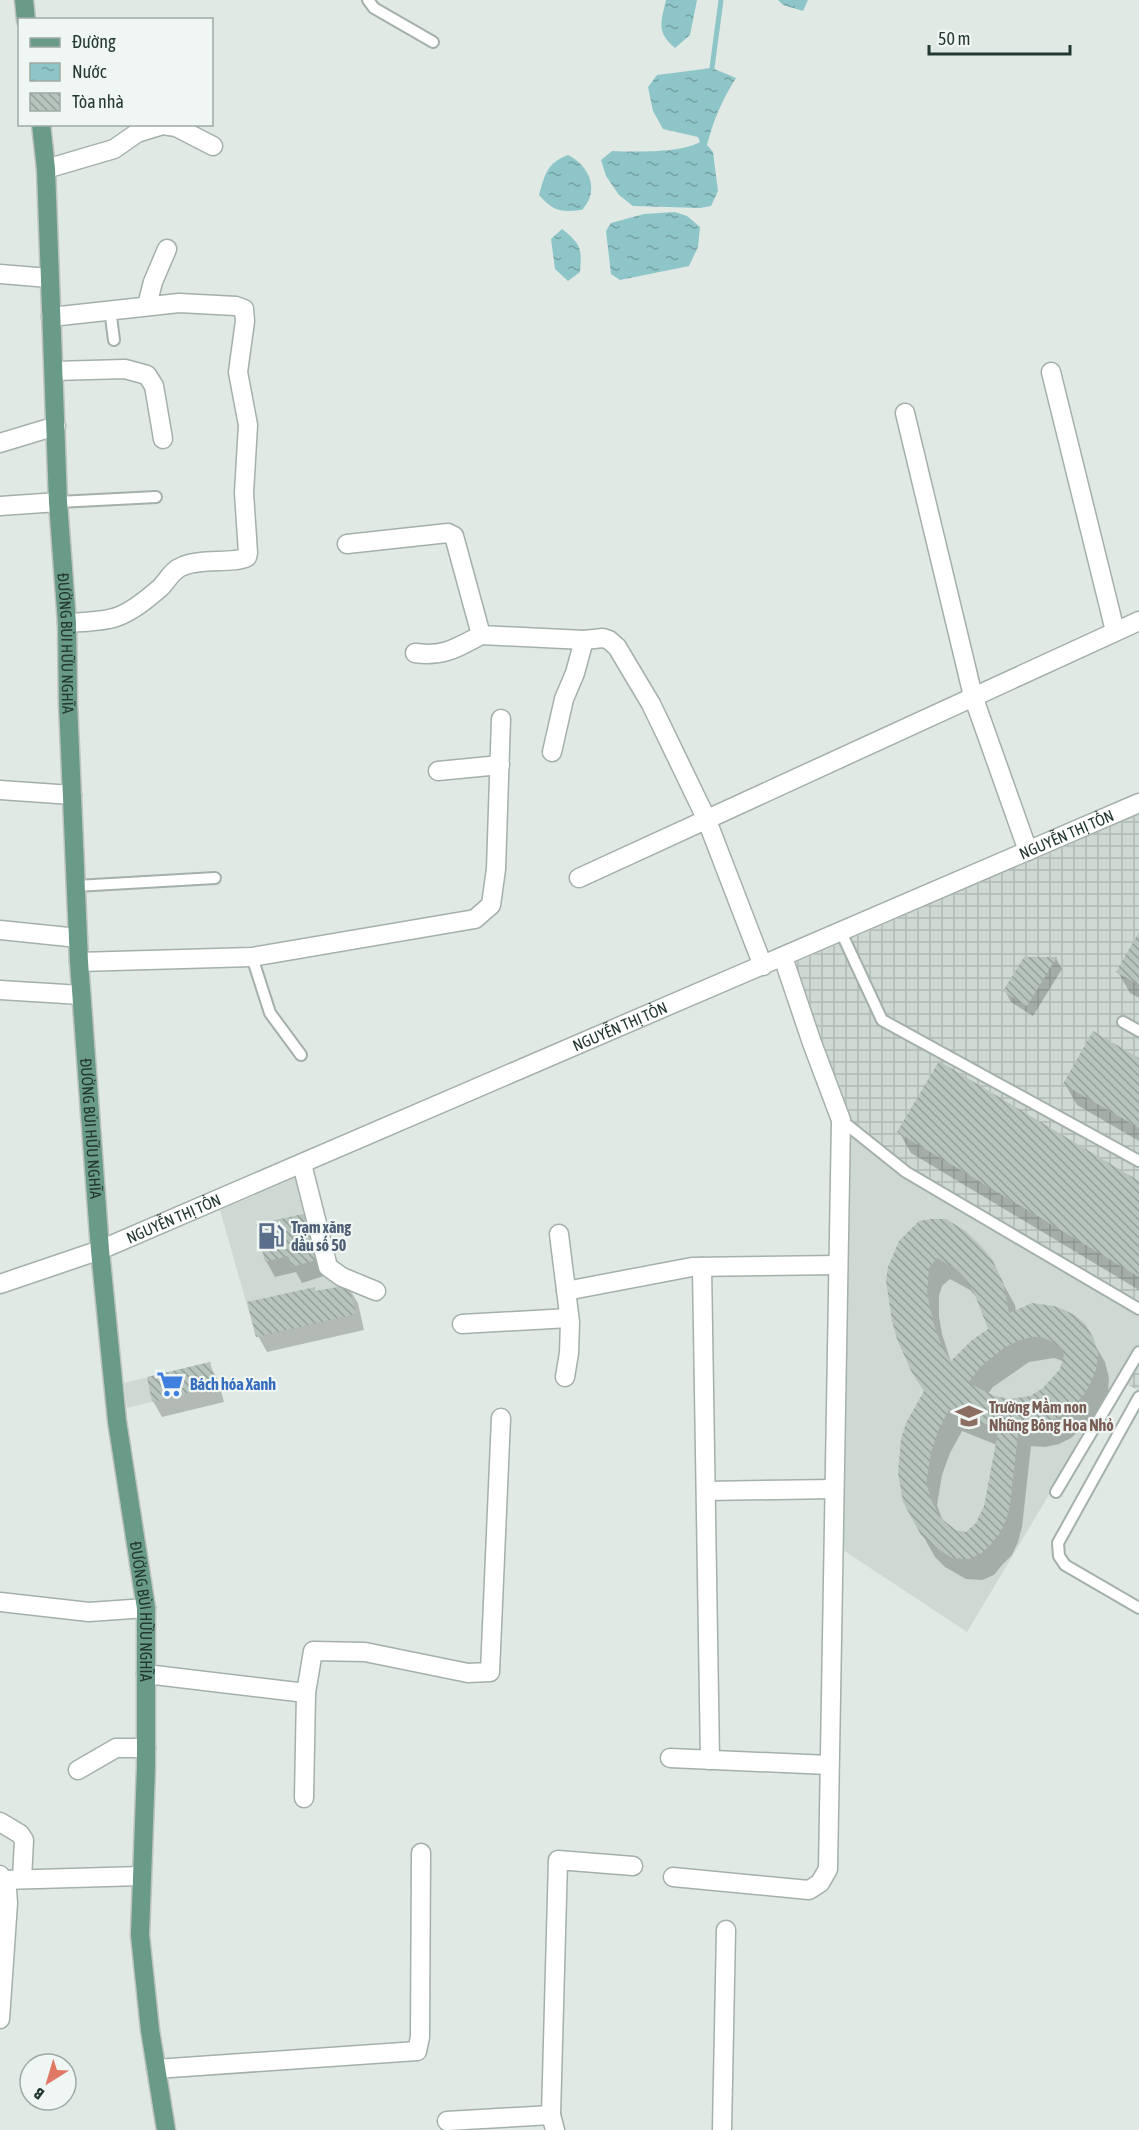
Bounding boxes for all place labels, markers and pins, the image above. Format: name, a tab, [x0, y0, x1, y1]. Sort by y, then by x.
place label: Trạm xăng dầu số 50	[291, 1218, 351, 1254]
fuel station icon: Trạm xăng dầu số 50	[256, 1221, 286, 1251]
supermarket icon: Bách hóa Xanh	[155, 1369, 185, 1399]
place label: Bách hóa Xanh	[190, 1375, 276, 1393]
place label: Trường Mầm non Những Bông Hoa Nhỏ	[989, 1397, 1114, 1434]
school or university icon: Trường Mầm non Những Bông Hoa Nhỏ	[954, 1401, 984, 1431]

